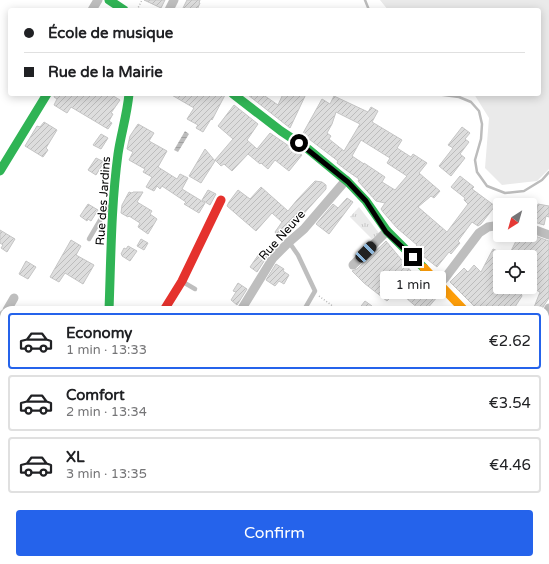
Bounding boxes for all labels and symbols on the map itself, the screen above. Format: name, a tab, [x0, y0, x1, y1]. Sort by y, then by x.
route start	[290, 134, 308, 152]
street label: Rue des Jardins	[93, 156, 113, 246]
north arrow	[493, 198, 537, 242]
street label: Rue Neuve	[256, 207, 308, 263]
car	[353, 239, 379, 265]
route end	[404, 248, 422, 266]
callout: 1 min	[380, 271, 446, 299]

